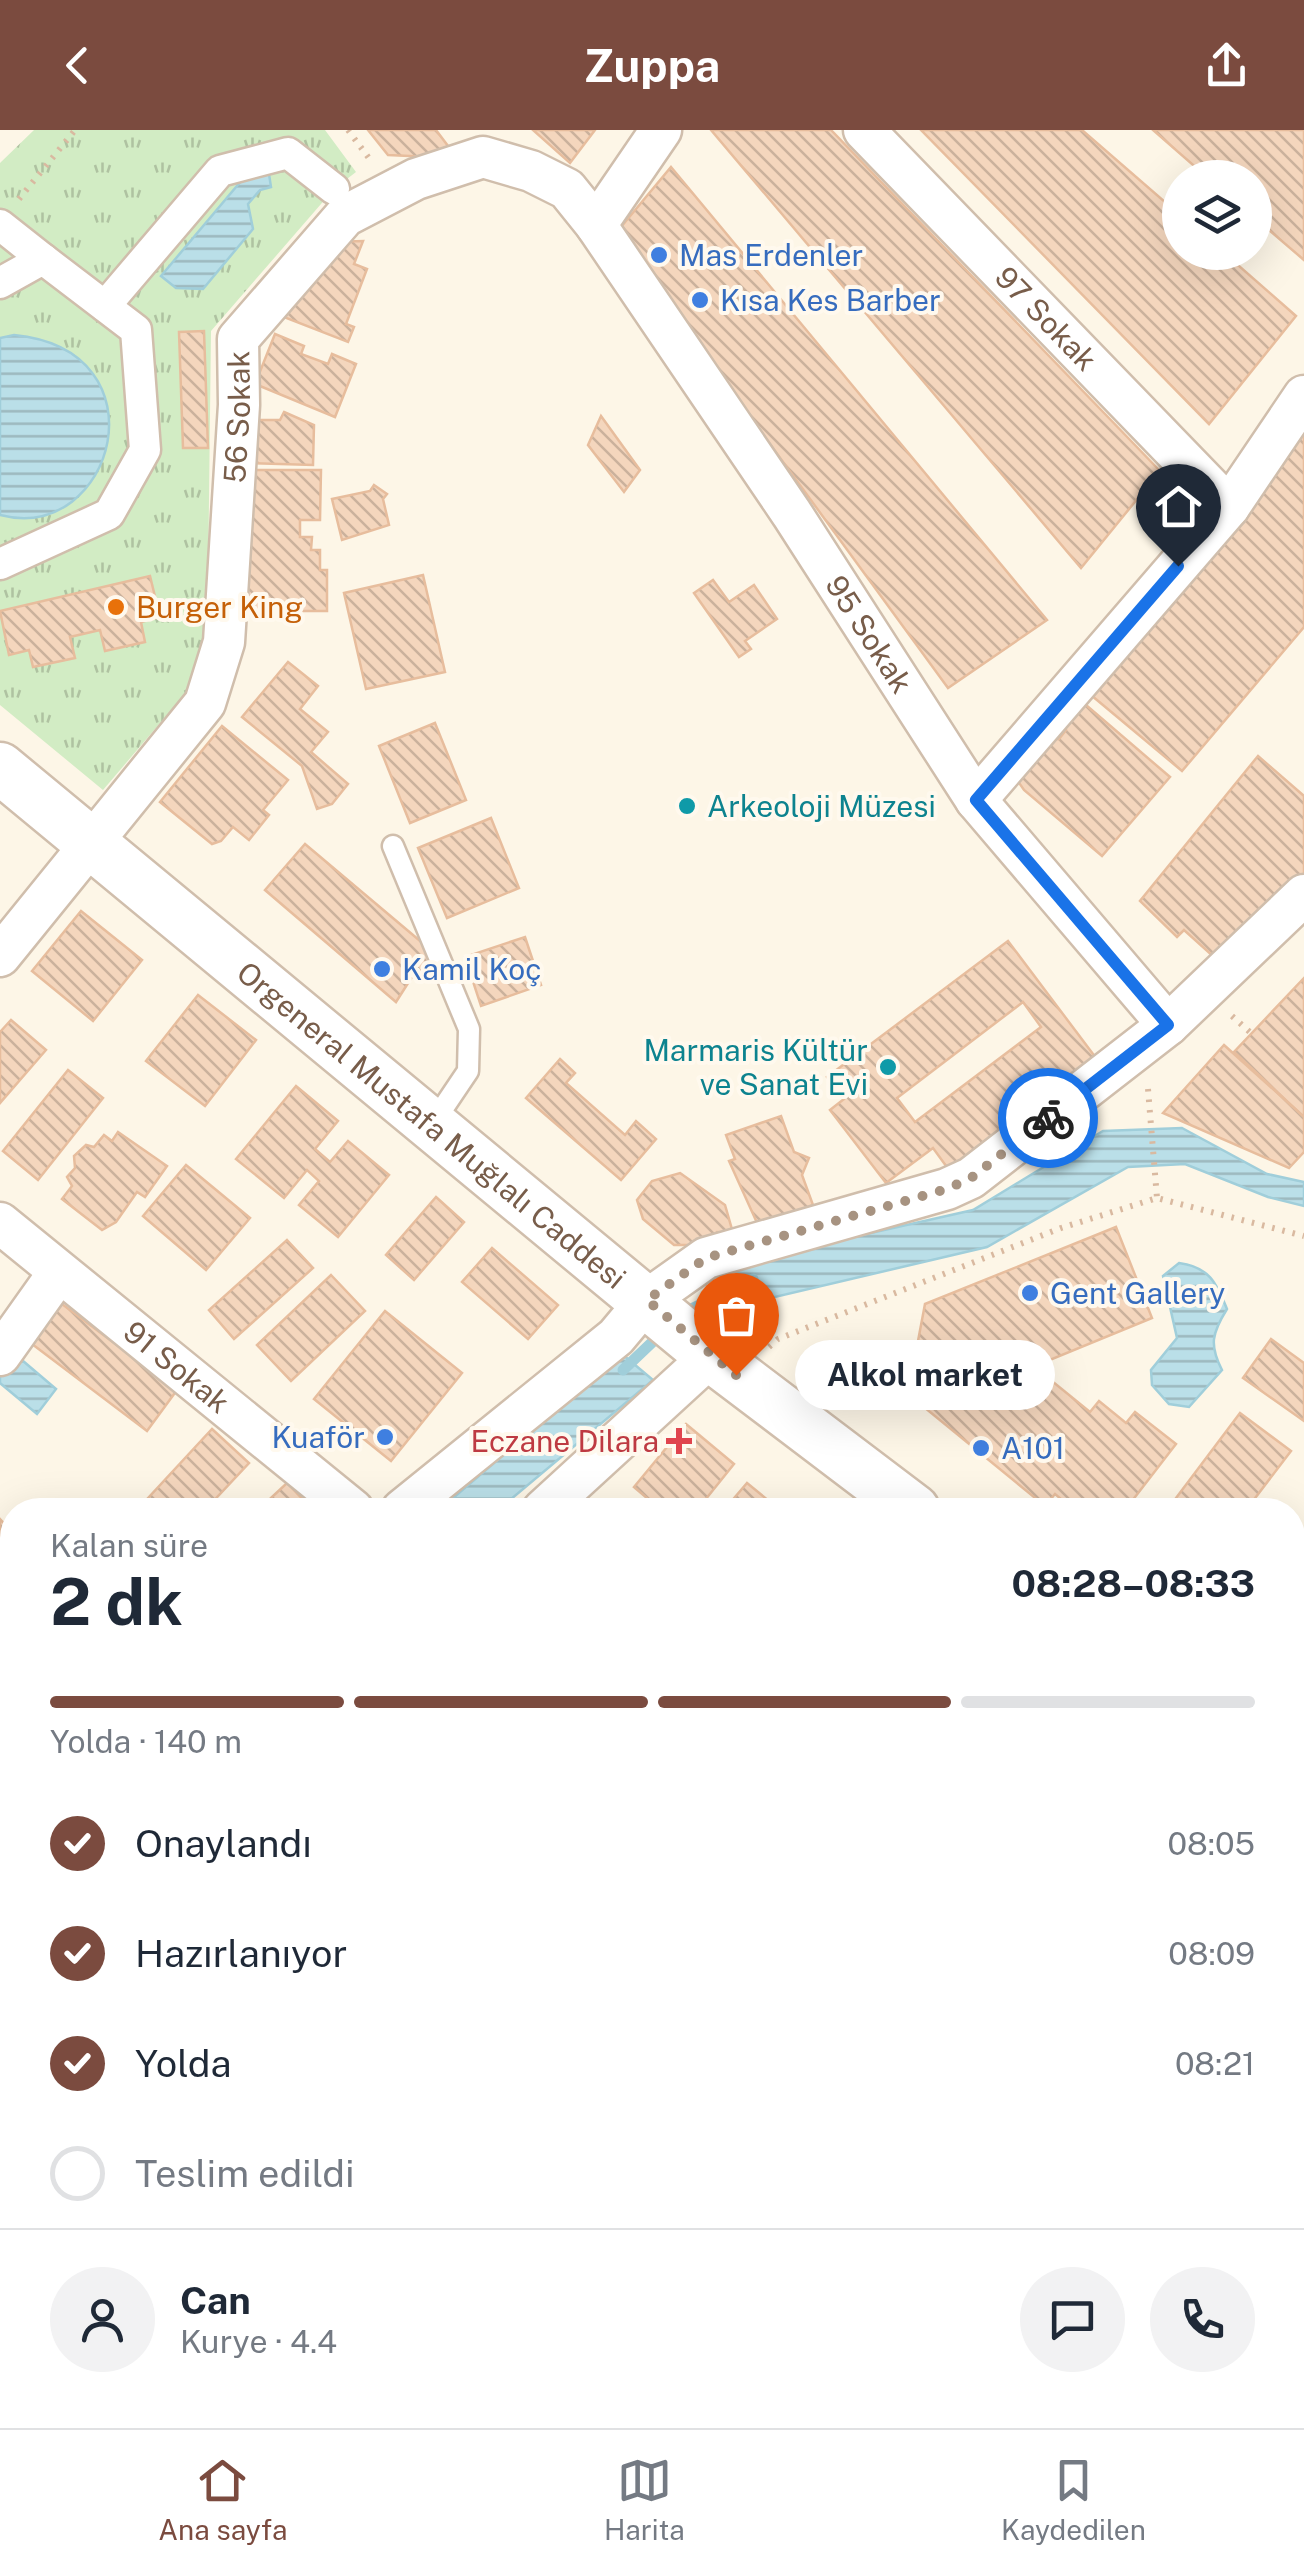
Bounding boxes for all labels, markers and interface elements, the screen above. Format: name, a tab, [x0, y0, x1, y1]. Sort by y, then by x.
icon: back	[50, 38, 105, 93]
icon: share	[1199, 38, 1254, 93]
text: Zuppa	[584, 39, 720, 92]
map controls	[1162, 160, 1272, 270]
button: layers	[1162, 160, 1272, 270]
place label: Mas Erdenler	[679, 237, 863, 273]
marker: Mas Erdenler	[648, 244, 670, 266]
street label: 97 Sokak	[988, 259, 1105, 378]
place label: Kısa Kes Barber	[720, 282, 941, 318]
marker: Kısa Kes Barber	[689, 289, 711, 311]
street label: 56 Sokak	[216, 351, 257, 484]
pin	[1136, 464, 1221, 567]
icon: home	[1151, 479, 1206, 534]
street label: 95 Sokak	[818, 569, 920, 699]
place label: Burger King	[136, 589, 303, 625]
marker: Burger King	[105, 596, 127, 618]
place label: Arkeoloji Müzesi	[707, 788, 936, 824]
marker: Arkeoloji Müzesi	[676, 795, 698, 817]
place label: Kamil Koç	[402, 951, 541, 987]
street label: Orgeneral Mustafa Muğlalı Caddesi	[230, 954, 633, 1296]
marker: Kamil Koç	[371, 958, 393, 980]
place label: Marmaris Kültür ve Sanat Evi	[643, 1032, 868, 1102]
marker: Marmaris Kültür ve Sanat Evi	[877, 1056, 899, 1078]
courier	[998, 1068, 1098, 1168]
icon: bike	[1021, 1091, 1076, 1146]
pin	[694, 1273, 779, 1376]
place label: Gent Gallery	[1050, 1275, 1225, 1311]
marker: Gent Gallery	[1019, 1282, 1041, 1304]
icon: bag	[709, 1288, 764, 1343]
street label: 91 Sokak	[117, 1313, 237, 1420]
callout: Alkol market	[796, 1340, 1056, 1410]
text: Alkol market	[827, 1356, 1023, 1393]
place label: Kuaför	[272, 1419, 365, 1455]
place label: Eczane Dilara	[471, 1423, 659, 1459]
marker: Kuaför	[374, 1426, 396, 1448]
marker: Eczane Dilara	[668, 1430, 690, 1452]
place label: A101	[1001, 1430, 1065, 1466]
marker: A101	[970, 1437, 992, 1459]
text: Kalan süre	[50, 1527, 208, 1564]
text: 08:28–08:33	[1011, 1561, 1255, 1606]
text: 2 dk	[50, 1563, 183, 1640]
text: Yolda · 140 m	[50, 1723, 242, 1760]
icon: check	[50, 1816, 105, 1871]
text: Onaylandı	[135, 1821, 312, 1866]
text: 08:05	[1168, 1825, 1255, 1862]
icon: check	[50, 1926, 105, 1981]
text: Hazırlanıyor	[135, 1931, 347, 1976]
text: 08:09	[1168, 1935, 1255, 1972]
icon: check	[50, 2036, 105, 2091]
text: Yolda	[135, 2041, 231, 2086]
text: 08:21	[1175, 2045, 1255, 2082]
text: Teslim edildi	[135, 2151, 354, 2196]
button: person	[50, 2267, 155, 2372]
button: chat	[1020, 2267, 1125, 2372]
button: phone	[1150, 2267, 1255, 2372]
text: Can	[180, 2278, 251, 2323]
text: Kurye · 4.4	[180, 2323, 337, 2360]
tab: Ana sayfa	[158, 2453, 288, 2546]
tab: Harita	[604, 2453, 685, 2546]
tab: Kaydedilen	[1001, 2453, 1146, 2546]

